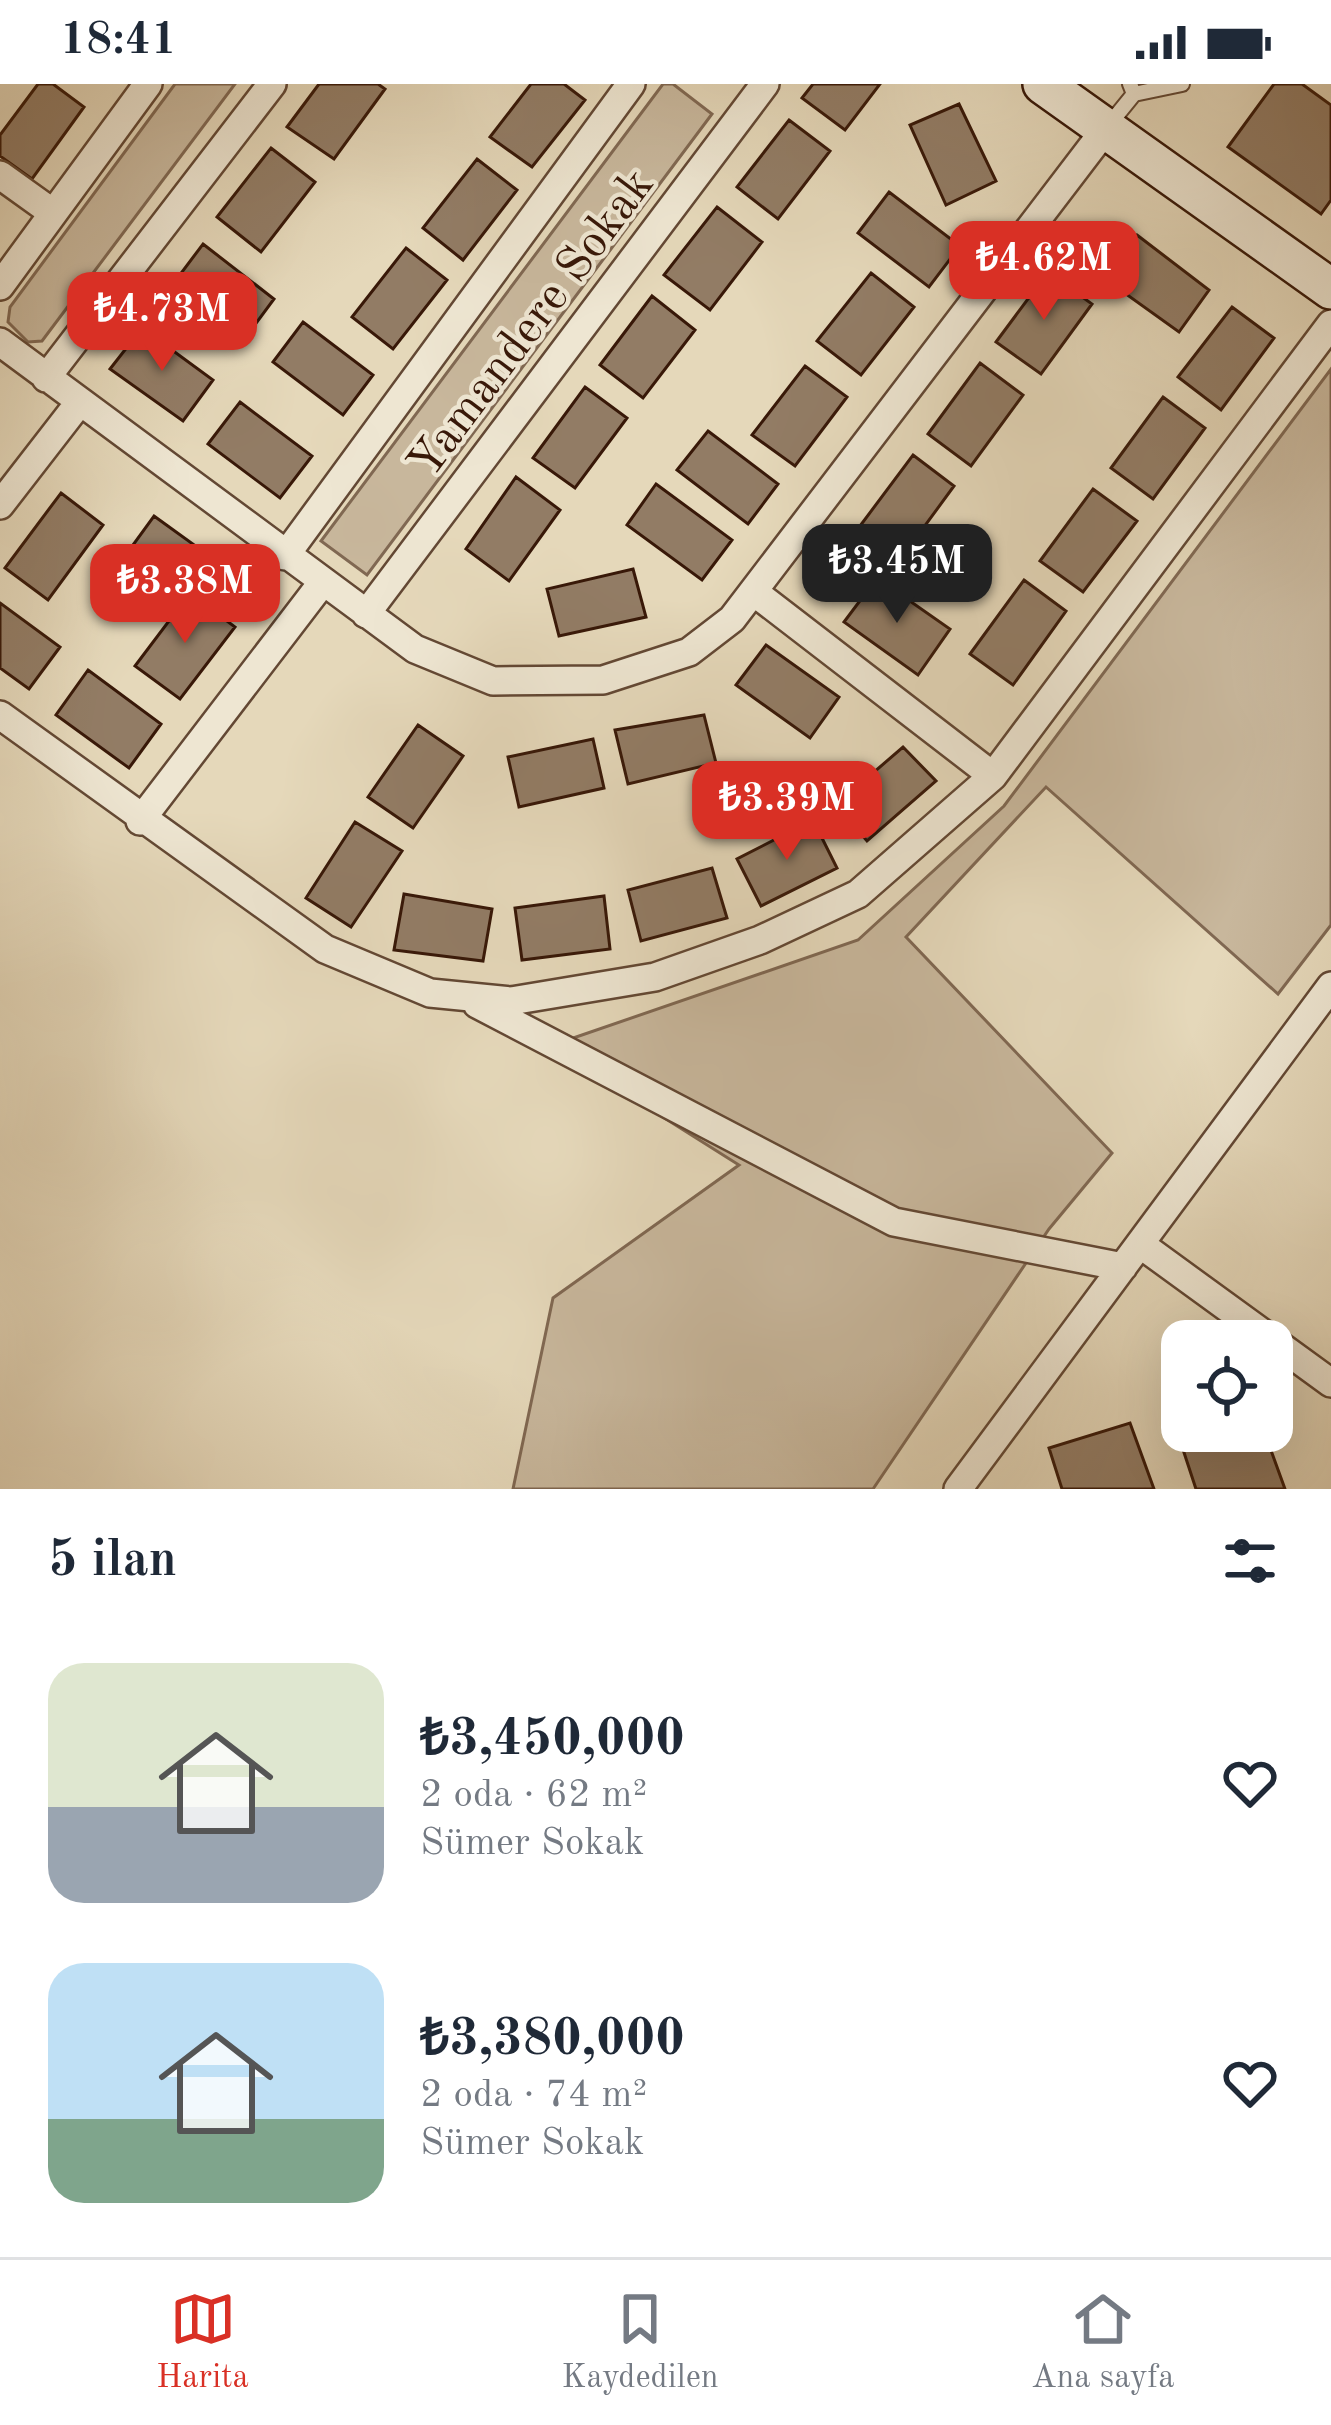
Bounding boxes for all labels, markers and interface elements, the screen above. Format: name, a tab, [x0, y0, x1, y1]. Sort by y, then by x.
text: 18:41	[60, 19, 177, 64]
street label: Yamandere Sokak	[401, 161, 664, 488]
pin: ₺4.62M	[946, 221, 1142, 323]
text: ₺4.62M	[976, 240, 1112, 279]
pin: ₺4.73M	[64, 272, 260, 374]
text: ₺4.73M	[94, 291, 230, 330]
pin: ₺3.45M	[799, 524, 995, 626]
text: ₺3.45M	[829, 543, 965, 582]
pin: ₺3.38M	[87, 544, 283, 646]
text: ₺3.38M	[117, 563, 253, 602]
pin: ₺3.39M	[689, 761, 885, 863]
text: ₺3.39M	[719, 780, 855, 819]
map controls	[1161, 1320, 1293, 1452]
button: locate	[1161, 1320, 1293, 1452]
icon: filters	[1217, 1528, 1283, 1594]
text: 5 ilan	[48, 1536, 177, 1587]
icon: home	[144, 1711, 288, 1855]
text: ₺3,450,000	[420, 1715, 685, 1766]
icon: heart	[1217, 1750, 1283, 1816]
text: 2 oda · 62 m²	[420, 1776, 647, 1815]
text: Sümer Sokak	[420, 1824, 644, 1863]
icon: home	[144, 2011, 288, 2155]
text: ₺3,380,000	[420, 2015, 685, 2066]
icon: heart	[1217, 2050, 1283, 2116]
text: 2 oda · 74 m²	[420, 2076, 647, 2115]
text: Sümer Sokak	[420, 2124, 644, 2163]
tab: Harita	[156, 2286, 249, 2399]
tab: Kaydedilen	[562, 2286, 719, 2399]
tab: Ana sayfa	[1031, 2286, 1175, 2399]

